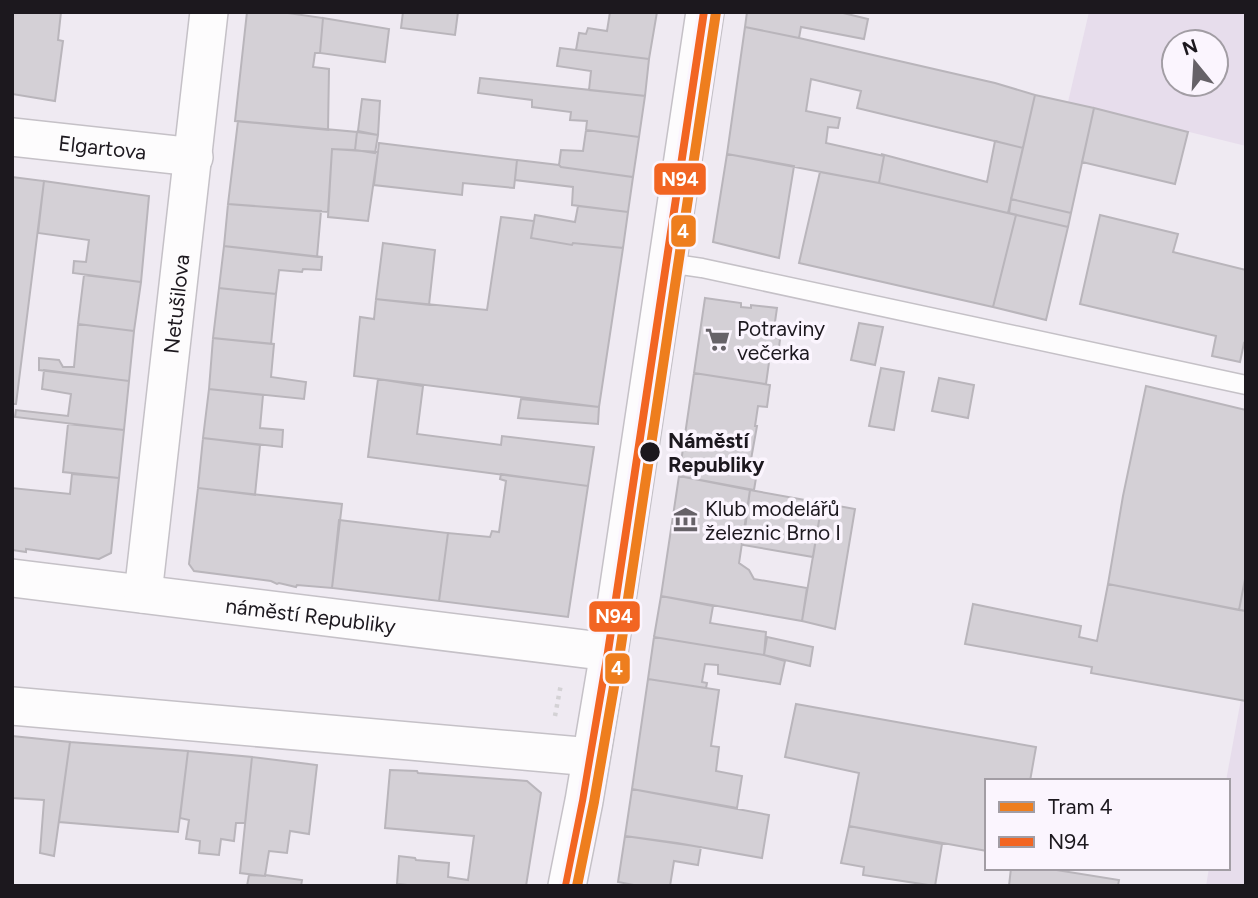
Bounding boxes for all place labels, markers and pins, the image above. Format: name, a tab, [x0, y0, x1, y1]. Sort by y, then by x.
place label: Potraviny večerka	[737, 316, 825, 365]
supermarket icon: Potraviny večerka	[703, 326, 731, 354]
place label: Náměstí Republiky	[668, 428, 765, 477]
marker: Náměstí Republiky	[638, 440, 662, 464]
place label: Klub modelářů železnic Brno I	[705, 496, 841, 545]
museum icon: Klub modelářů železnic Brno I	[671, 506, 699, 534]

